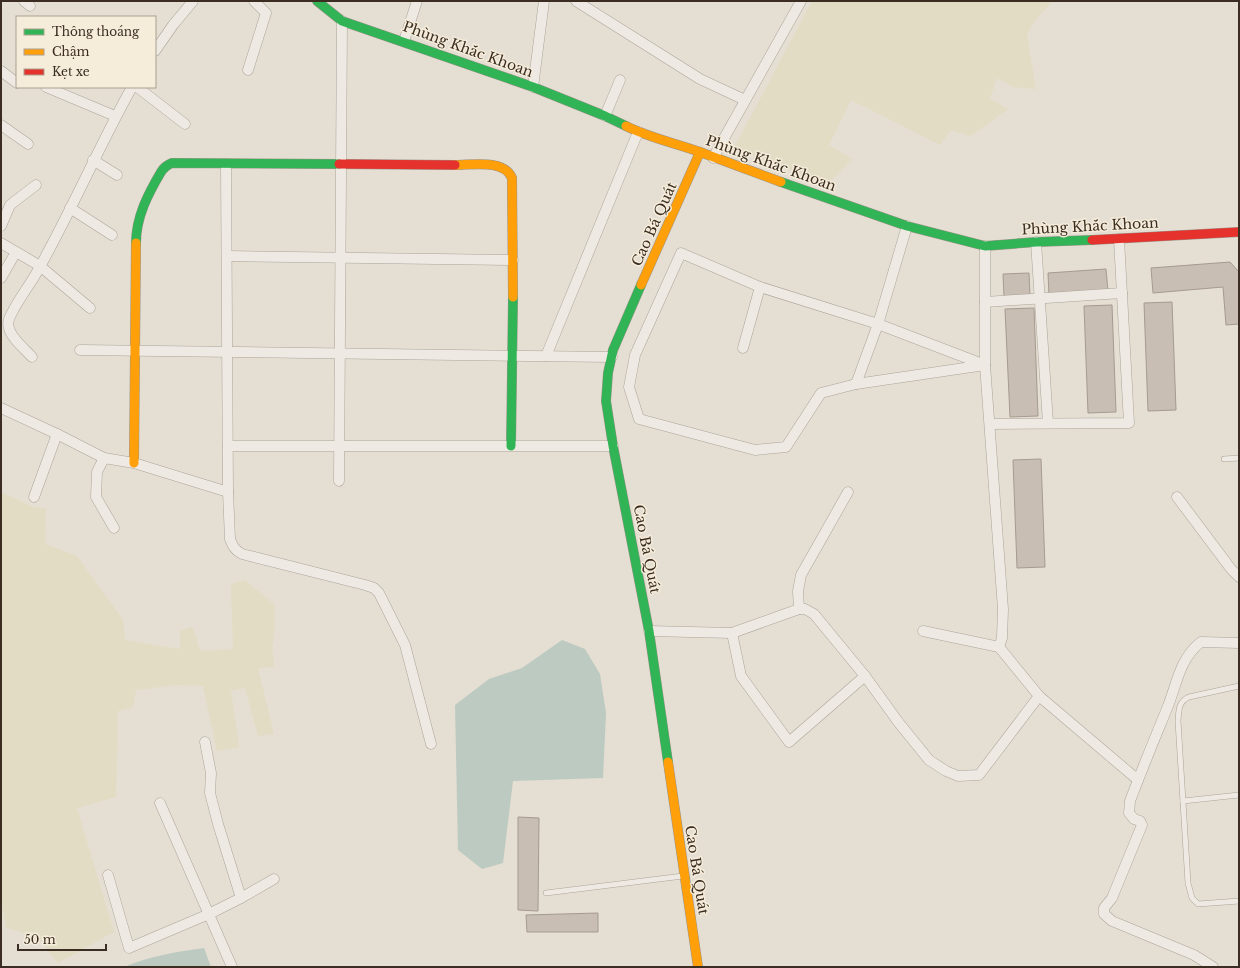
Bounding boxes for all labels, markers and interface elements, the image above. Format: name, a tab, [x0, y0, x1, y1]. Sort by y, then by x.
legend	[16, 16, 156, 88]
street label: Phùng Khắc Khoan	[400, 17, 536, 81]
text: Thông thoáng	[52, 24, 140, 39]
text: Chậm	[52, 44, 90, 59]
text: Kẹt xe	[52, 64, 90, 79]
street label: Phùng Khắc Khoan	[703, 131, 839, 195]
street label: Cao Bá Quát	[627, 178, 681, 269]
street label: Phùng Khắc Khoan	[1021, 213, 1159, 239]
street label: Cao Bá Quát	[630, 503, 665, 596]
street label: Cao Bá Quát	[681, 824, 713, 917]
scale bar	[18, 926, 106, 952]
text: 50 m	[24, 932, 56, 947]

